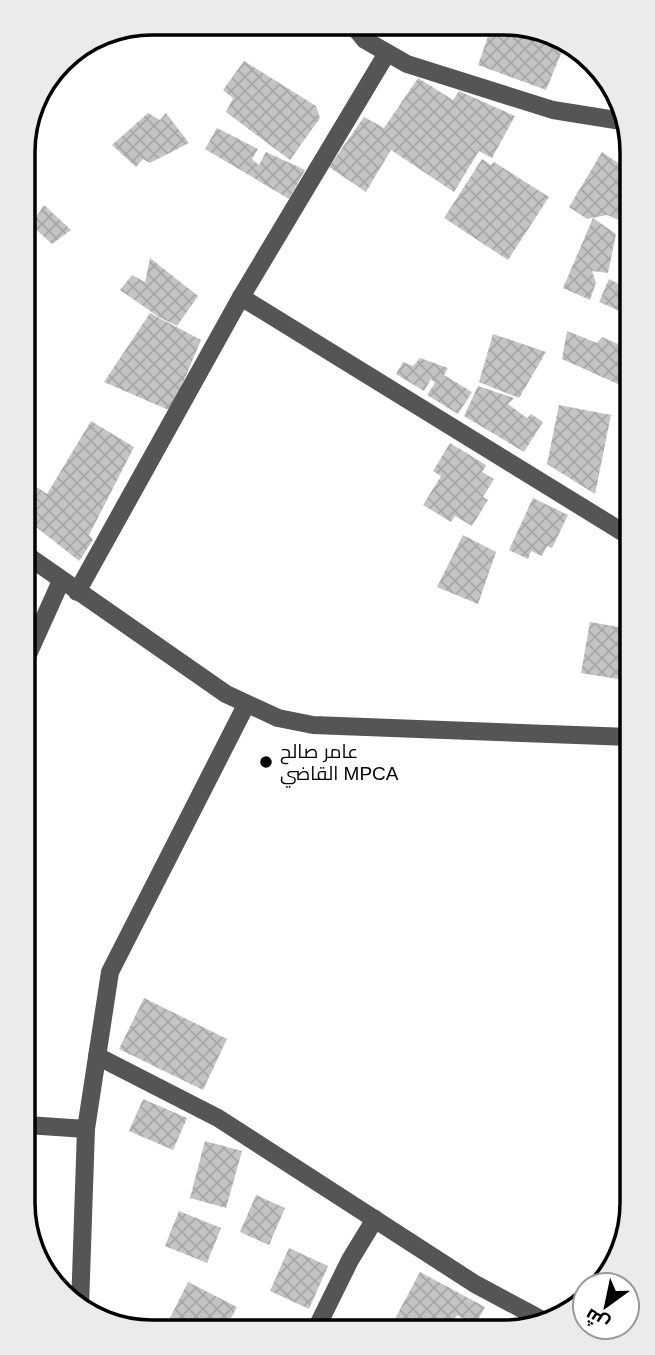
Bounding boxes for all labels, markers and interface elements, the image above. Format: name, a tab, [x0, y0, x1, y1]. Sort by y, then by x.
place label: عامر صالح القاضي MPCA	[280, 741, 399, 788]
marker: عامر صالح القاضي MPCA	[258, 754, 274, 770]
north arrow	[571, 1271, 641, 1341]
text: ش	[581, 1304, 614, 1335]

